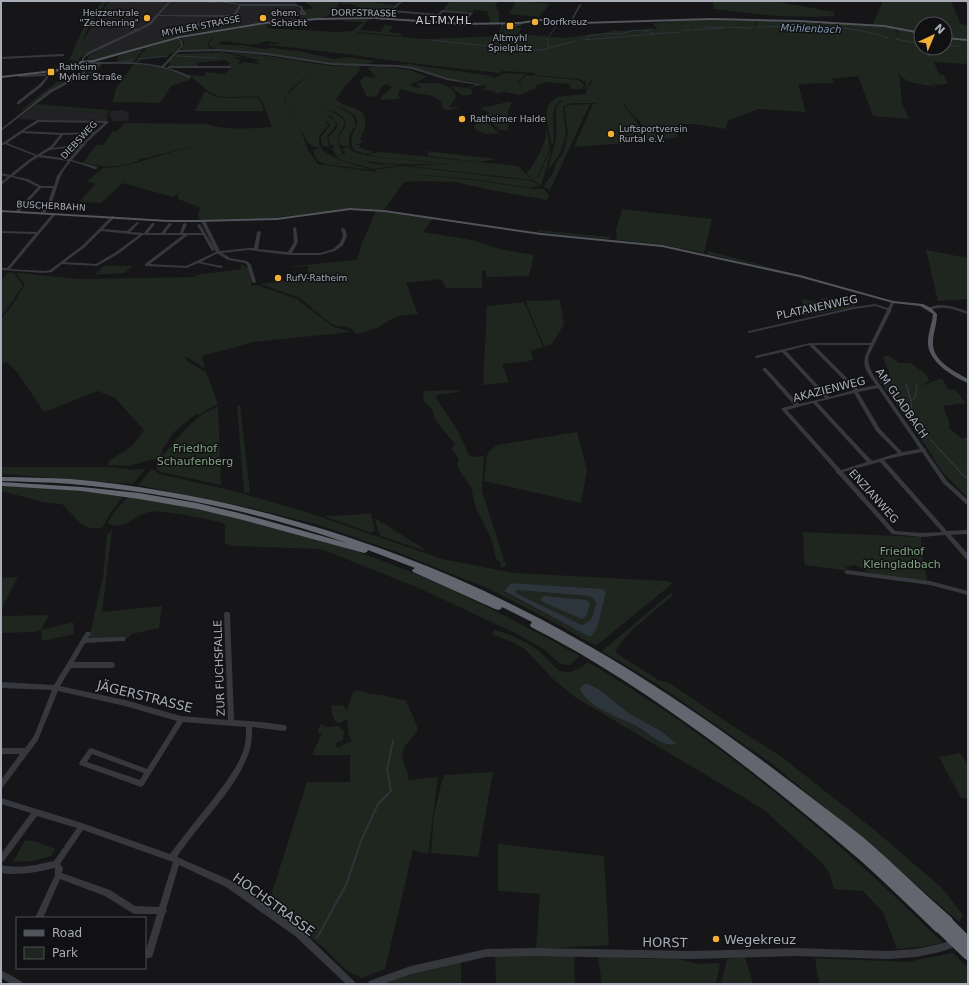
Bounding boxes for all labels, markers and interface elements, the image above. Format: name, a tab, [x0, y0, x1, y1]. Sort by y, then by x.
street label: DORFSTRASSE	[331, 7, 397, 19]
place label: Heizzentrale "Zechenring"	[80, 8, 139, 28]
place label: ehem. Schacht	[271, 8, 308, 28]
marker: Heizzentrale "Zechenring"	[142, 13, 152, 23]
street label: MYHLER STRASSE	[161, 13, 242, 39]
marker: ehem. Schacht	[258, 13, 268, 23]
district label: ALTMYHL	[416, 14, 472, 27]
north arrow	[913, 16, 953, 56]
marker: Dorfkreuz	[530, 17, 540, 27]
place label: Dorfkreuz	[543, 17, 587, 27]
marker: Altmyhl Spielplatz	[505, 21, 515, 31]
text: N	[932, 21, 947, 37]
water label: Mühlenbach	[780, 22, 842, 35]
place label: Altmyhl Spielplatz	[488, 33, 532, 53]
place label: Ratheim Myhler Straße	[59, 62, 123, 82]
marker: Ratheim Myhler Straße	[46, 67, 56, 77]
marker: Ratheimer Halde	[457, 114, 467, 124]
place label: Ratheimer Halde	[470, 114, 546, 124]
street label: DIEBSWEG	[59, 119, 99, 161]
place label: Luftsportverein Rurtal e.V.	[619, 124, 687, 144]
marker: Luftsportverein Rurtal e.V.	[606, 129, 616, 139]
street label: BUSCHERBAHN	[16, 199, 86, 213]
marker: RufV-Ratheim	[273, 273, 283, 283]
place label: RufV-Ratheim	[286, 273, 347, 283]
street label: PLATANENWEG	[775, 293, 859, 322]
street label: AM GLADBACH	[873, 366, 931, 441]
street label: AKAZIENWEG	[791, 374, 867, 405]
park label: Friedhof Schaufenberg	[157, 442, 233, 468]
street label: ENZIANWEG	[846, 467, 901, 526]
park label: Friedhof Kleingladbach	[863, 545, 941, 571]
street label: ZUR FUCHSFALLE	[211, 620, 228, 716]
street label: JÄGERSTRASSE	[95, 677, 194, 716]
street label: HOCHSTRASSE	[230, 870, 317, 939]
legend	[16, 917, 146, 969]
text: Road	[52, 926, 82, 940]
place label: Wegekreuz	[724, 932, 796, 947]
marker: Wegekreuz	[711, 934, 721, 944]
street label: HORST	[642, 935, 688, 950]
text: Park	[52, 946, 78, 960]

